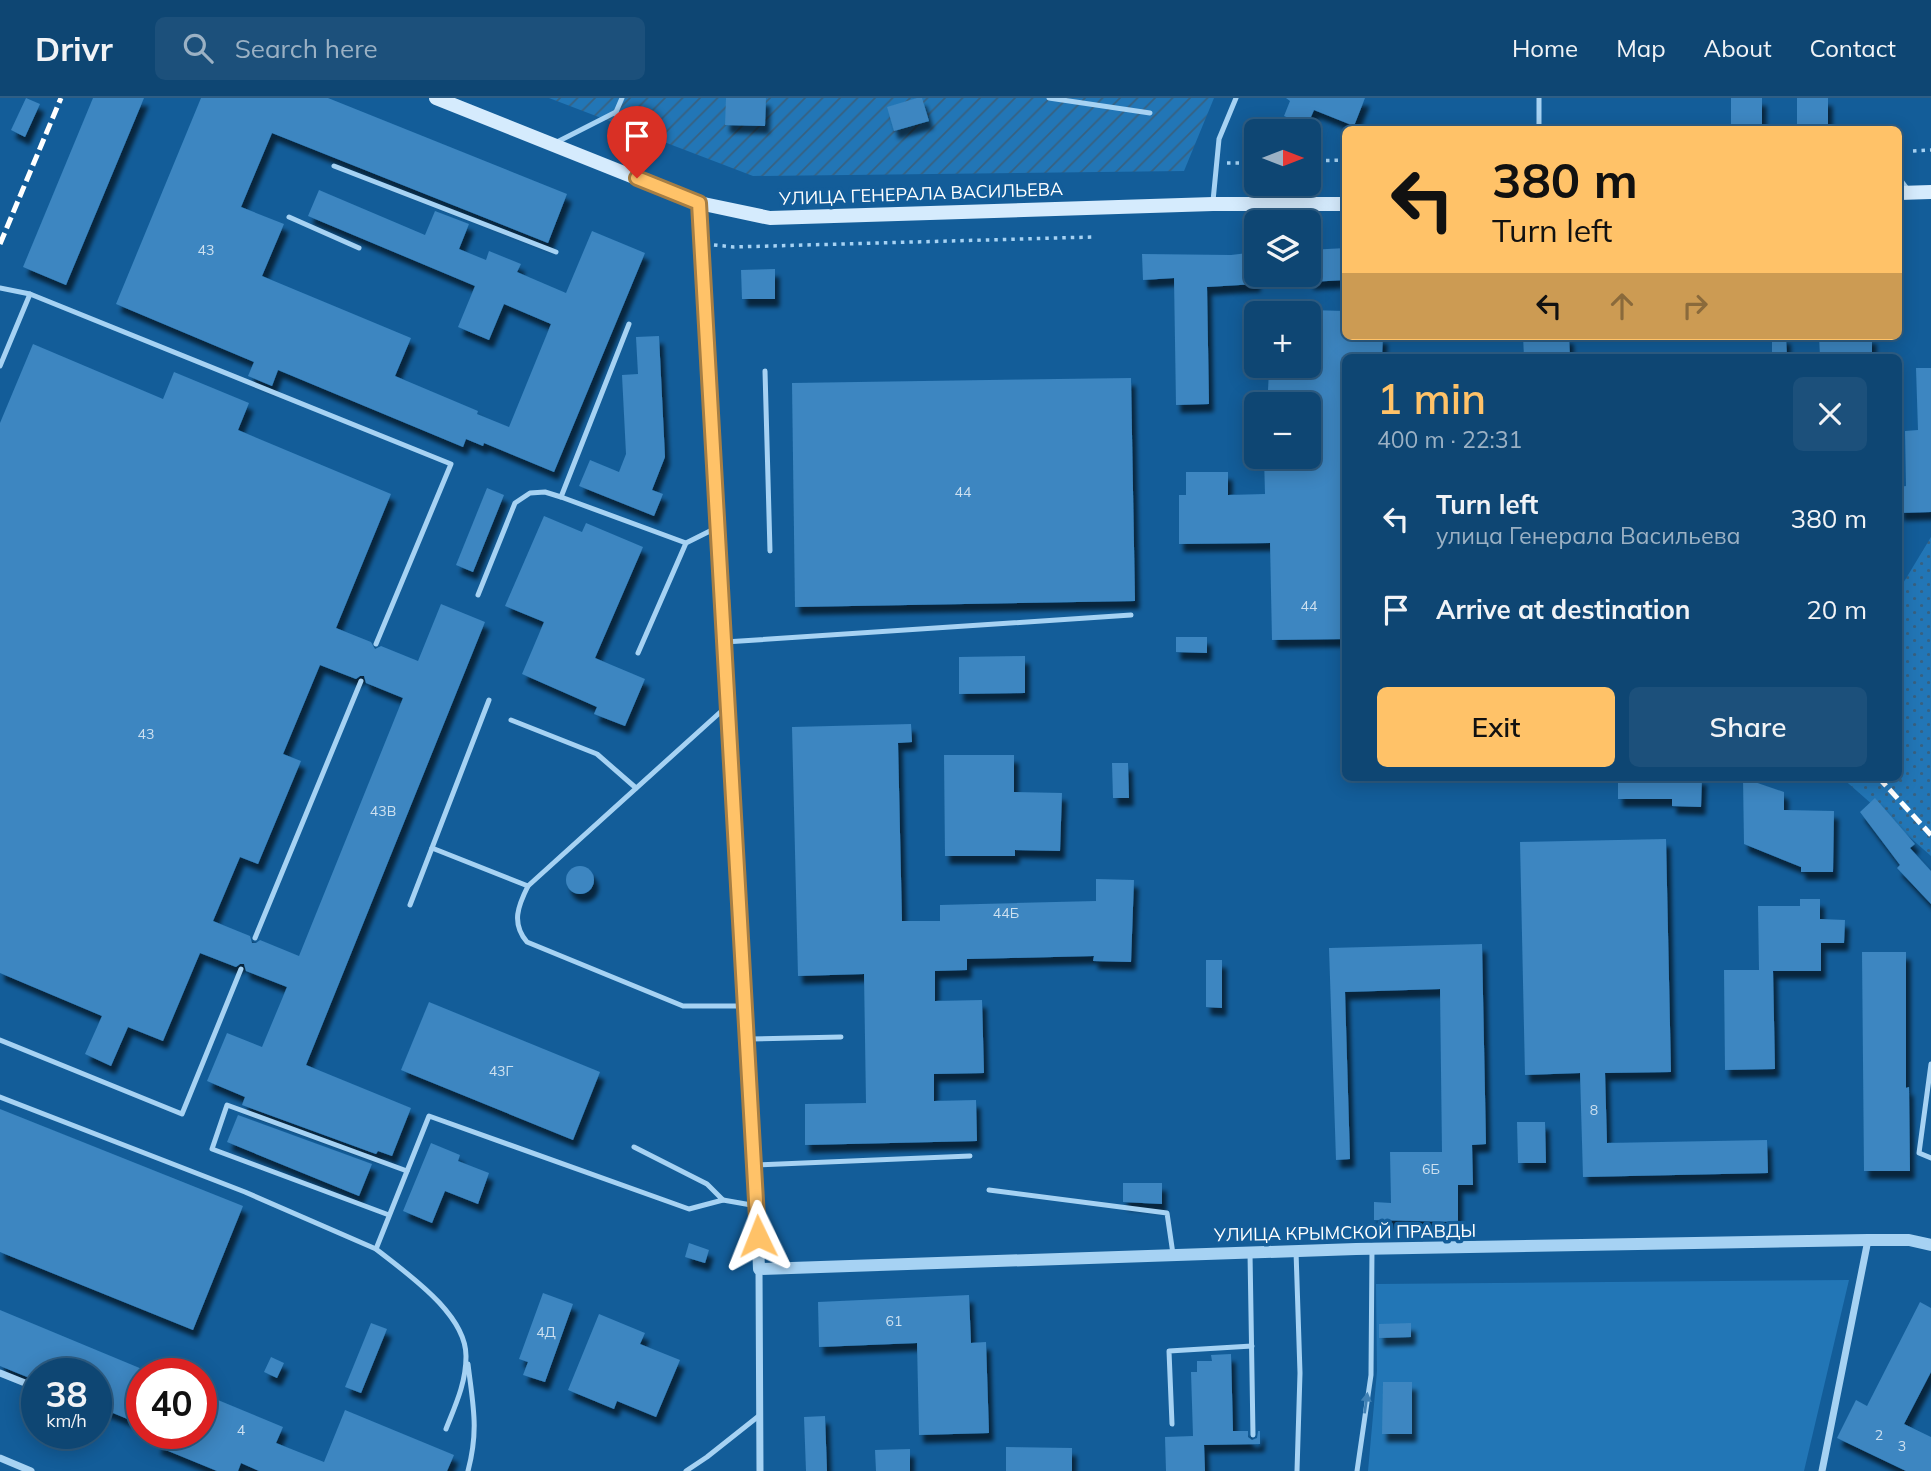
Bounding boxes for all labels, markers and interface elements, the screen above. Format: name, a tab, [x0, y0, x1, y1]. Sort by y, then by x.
search box	[155, 17, 645, 80]
text: Drivr	[35, 28, 113, 69]
icon: search	[179, 29, 217, 67]
text: Search here	[235, 32, 378, 65]
text: Home	[1512, 33, 1578, 63]
text: Map	[1616, 33, 1666, 63]
text: About	[1704, 33, 1772, 63]
text: Contact	[1810, 33, 1896, 63]
pin	[607, 106, 667, 178]
icon: arrive	[618, 117, 656, 155]
north arrow	[1244, 119, 1321, 196]
map controls	[1244, 119, 1321, 469]
text: 380 m	[1492, 149, 1638, 210]
icon: left	[1377, 154, 1468, 245]
street label: УЛИЦА ГЕНЕРАЛА ВАСИЛЬЕВА	[778, 177, 1063, 210]
button: layers	[1244, 210, 1321, 287]
text: Turn left	[1492, 210, 1612, 250]
house number: 43	[198, 241, 214, 259]
icon: left	[1530, 287, 1568, 325]
icon: ahead	[1603, 287, 1641, 325]
icon: right	[1676, 287, 1714, 325]
button: +	[1244, 301, 1321, 378]
text: 1 min	[1377, 372, 1486, 425]
button: close	[1793, 377, 1867, 451]
button: −	[1244, 392, 1321, 469]
text: 400 m · 22:31	[1377, 425, 1522, 454]
house number: 44	[955, 483, 972, 501]
text: Turn left	[1436, 488, 1538, 521]
icon: left	[1377, 500, 1415, 538]
text: 380 m	[1791, 502, 1867, 535]
text: улица Генерала Васильева	[1436, 521, 1741, 550]
icon: arrive	[1377, 591, 1415, 629]
text: Arrive at destination	[1436, 593, 1691, 626]
text: 20 m	[1806, 593, 1867, 626]
house number: 44	[1301, 597, 1318, 615]
button: Exit	[1377, 687, 1615, 767]
button: Share	[1629, 687, 1867, 767]
house number: 43	[138, 725, 154, 743]
house number: 43В	[370, 802, 396, 820]
house number: 44Б	[993, 904, 1019, 922]
house number: 43Г	[489, 1062, 514, 1080]
house number: 8	[1590, 1101, 1598, 1119]
house number: 6Б	[1422, 1160, 1440, 1178]
position arrow	[721, 1199, 795, 1273]
street label: УЛИЦА КРЫМСКОЙ ПРАВДЫ	[1213, 1219, 1476, 1246]
house number: 61	[886, 1312, 902, 1330]
house number: 4Д	[536, 1323, 556, 1341]
speed limit sign: 40	[126, 1358, 217, 1449]
text: 38	[45, 1372, 88, 1416]
one-way arrow	[1361, 1392, 1372, 1414]
text: km/h	[46, 1409, 87, 1432]
house number: 4	[237, 1421, 246, 1439]
house number: 2	[1875, 1426, 1883, 1444]
house number: 3	[1898, 1437, 1906, 1455]

